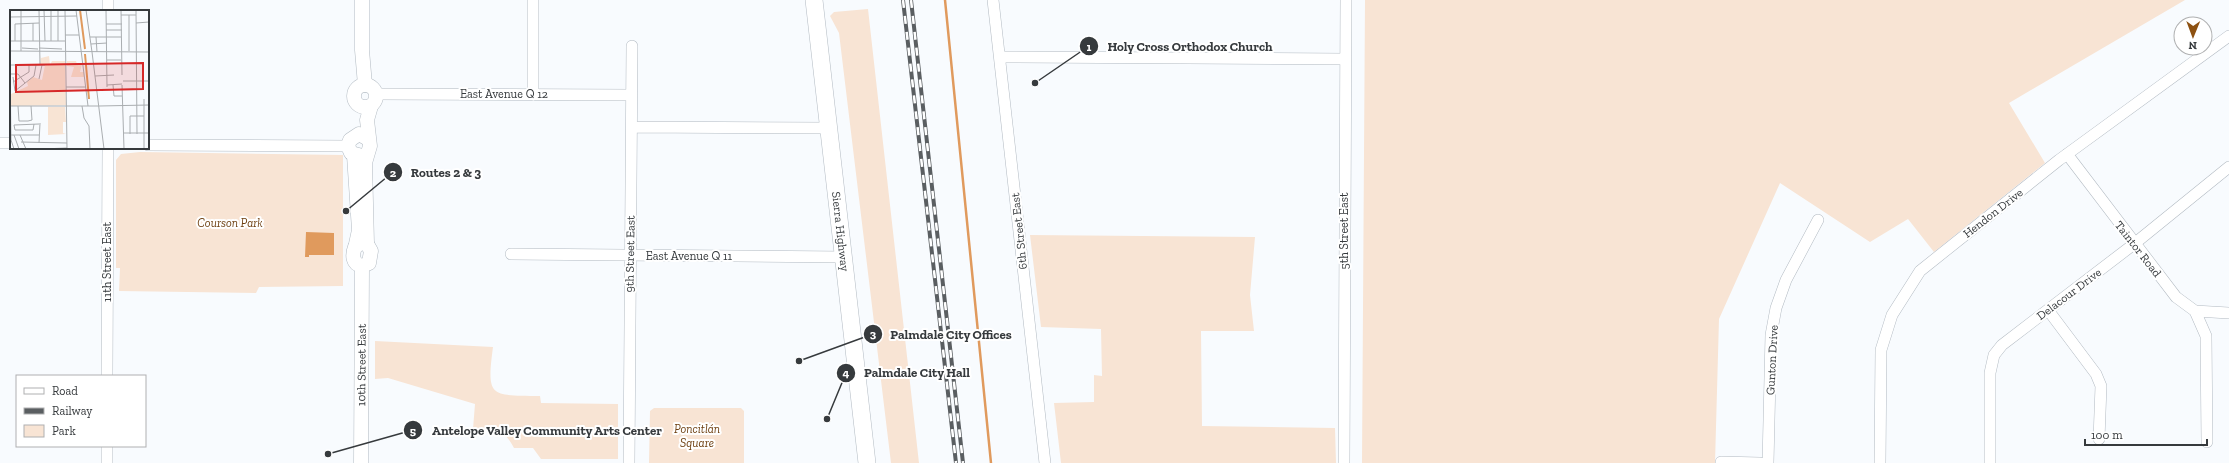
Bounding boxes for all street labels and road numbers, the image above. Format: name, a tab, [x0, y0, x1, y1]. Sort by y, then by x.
street label: East Avenue Q 12	[460, 87, 548, 101]
street label: Hendon Drive	[1960, 185, 2026, 241]
street label: Sierra Highway	[829, 191, 852, 273]
street label: 6th Street East	[1008, 191, 1030, 270]
street label: 5th Street East	[1337, 192, 1351, 269]
street label: 9th Street East	[622, 215, 638, 293]
street label: Taintor Road	[2112, 218, 2164, 280]
street label: 11th Street East	[100, 221, 114, 302]
street label: East Avenue Q 11	[646, 249, 733, 263]
street label: Delacour Drive	[2034, 265, 2104, 323]
street label: 10th Street East	[354, 323, 369, 406]
street label: Gunton Drive	[1763, 324, 1781, 395]

